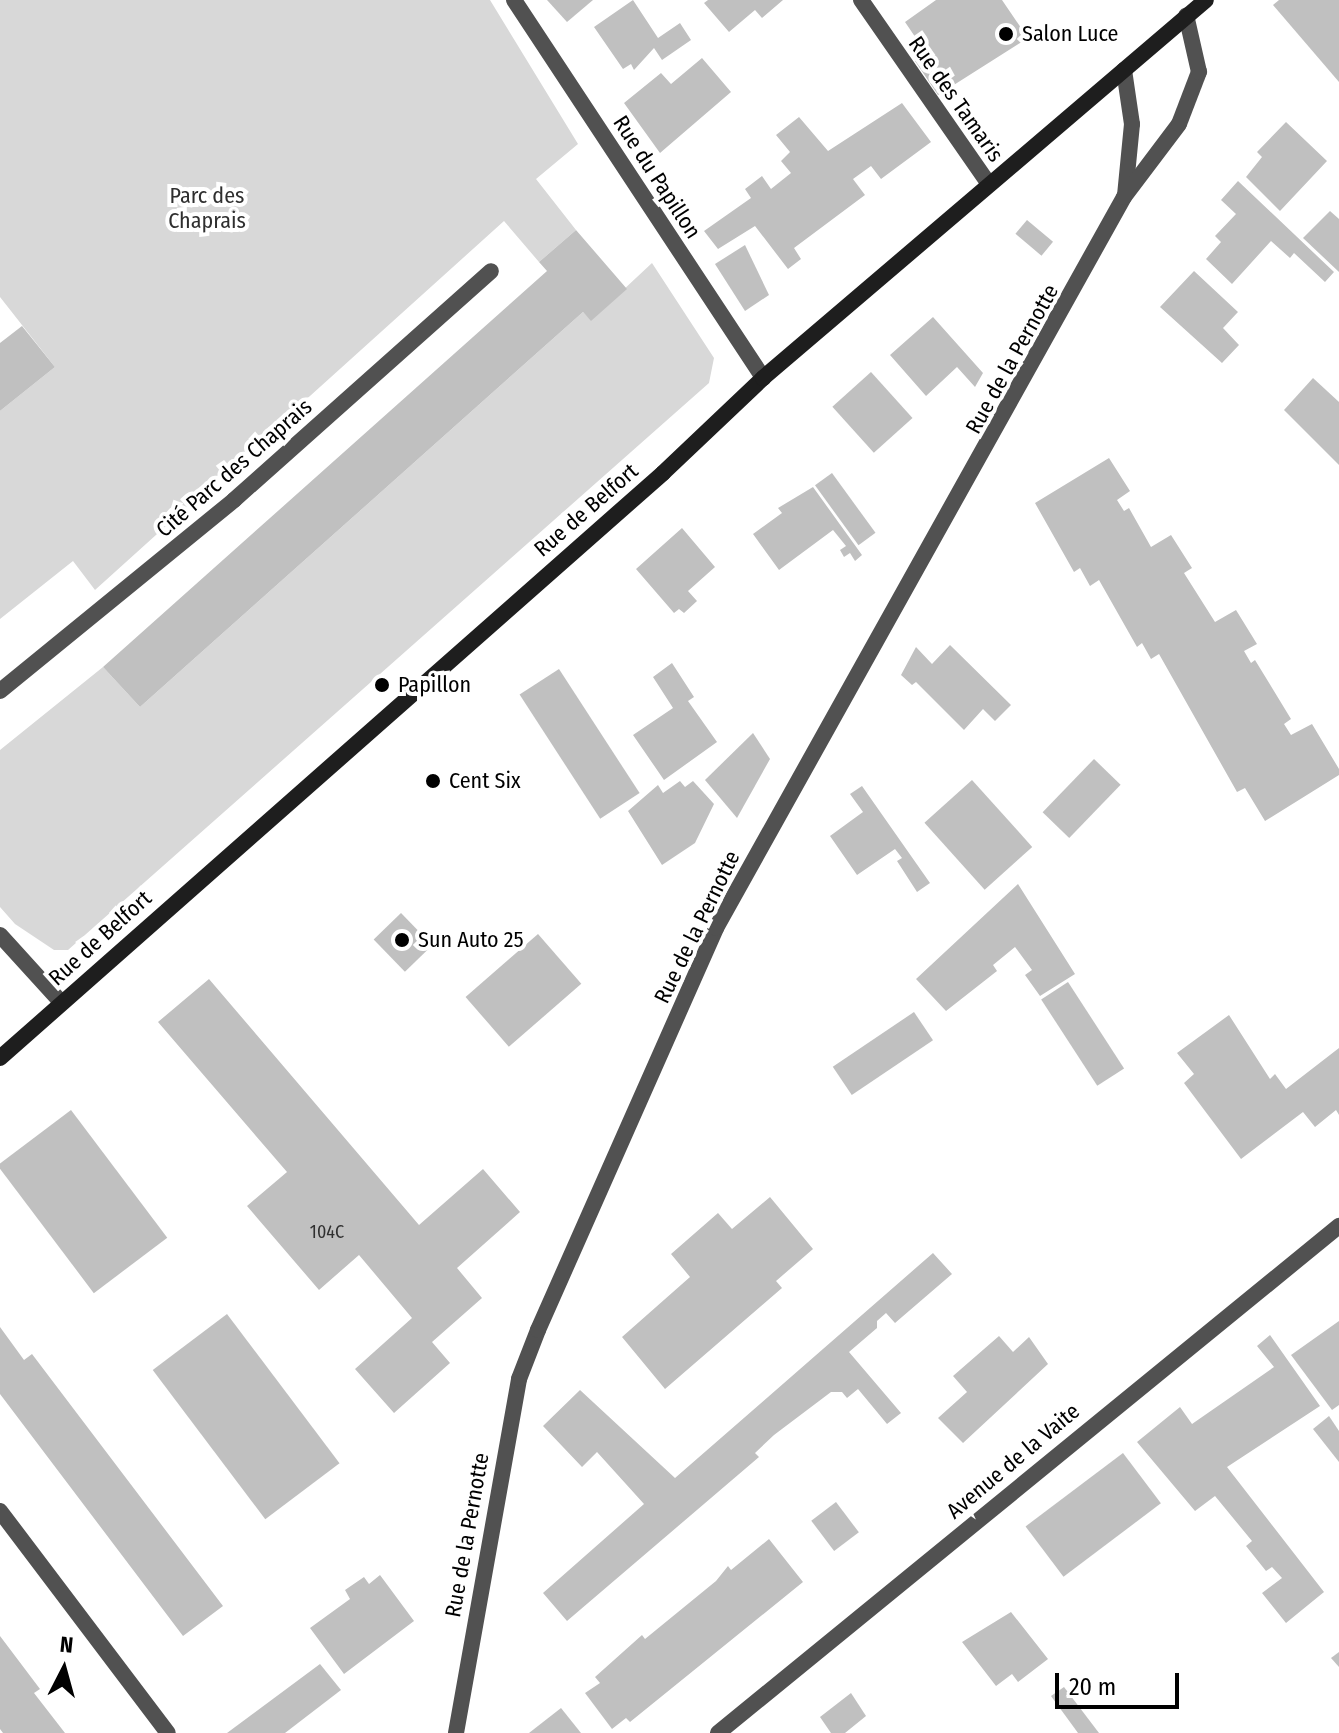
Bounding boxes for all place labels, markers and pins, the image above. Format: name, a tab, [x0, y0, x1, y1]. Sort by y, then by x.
place label: Salon Luce	[1022, 21, 1118, 47]
marker: Salon Luce	[997, 25, 1015, 43]
place label: Papillon	[398, 672, 471, 698]
marker: Papillon	[373, 676, 391, 694]
place label: Cent Six	[449, 768, 521, 794]
marker: Cent Six	[424, 772, 442, 790]
place label: Sun Auto 25	[418, 927, 524, 953]
marker: Sun Auto 25	[393, 931, 411, 949]

